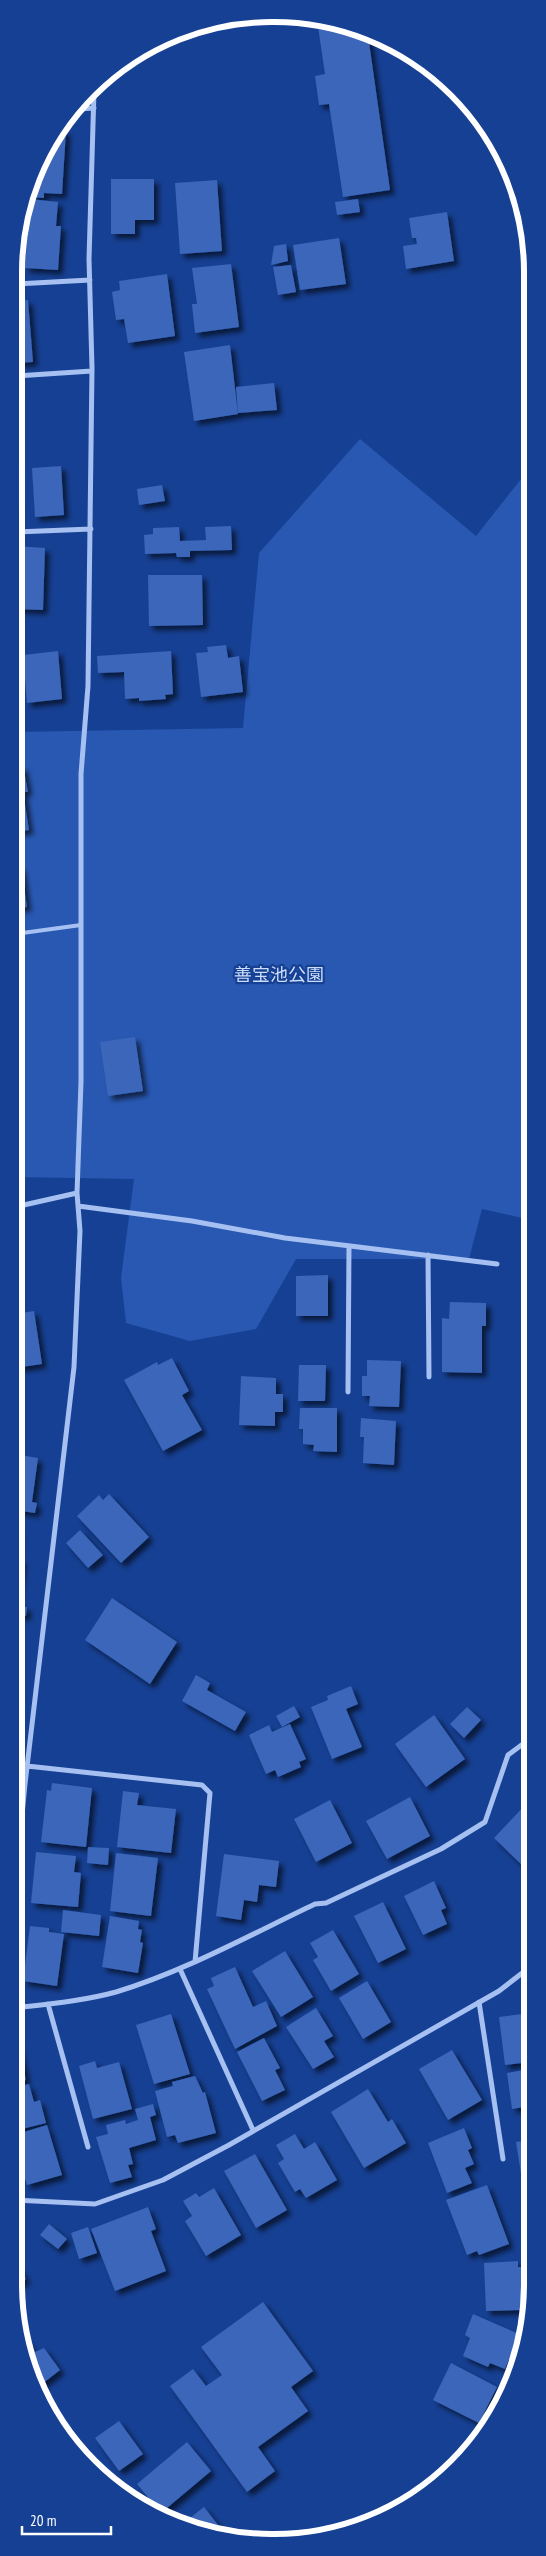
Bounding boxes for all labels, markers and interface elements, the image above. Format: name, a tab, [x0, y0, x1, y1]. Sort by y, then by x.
park label: 善宝池公園	[234, 963, 324, 986]
scale bar	[22, 2504, 111, 2536]
text: 20 m	[30, 2511, 56, 2530]

